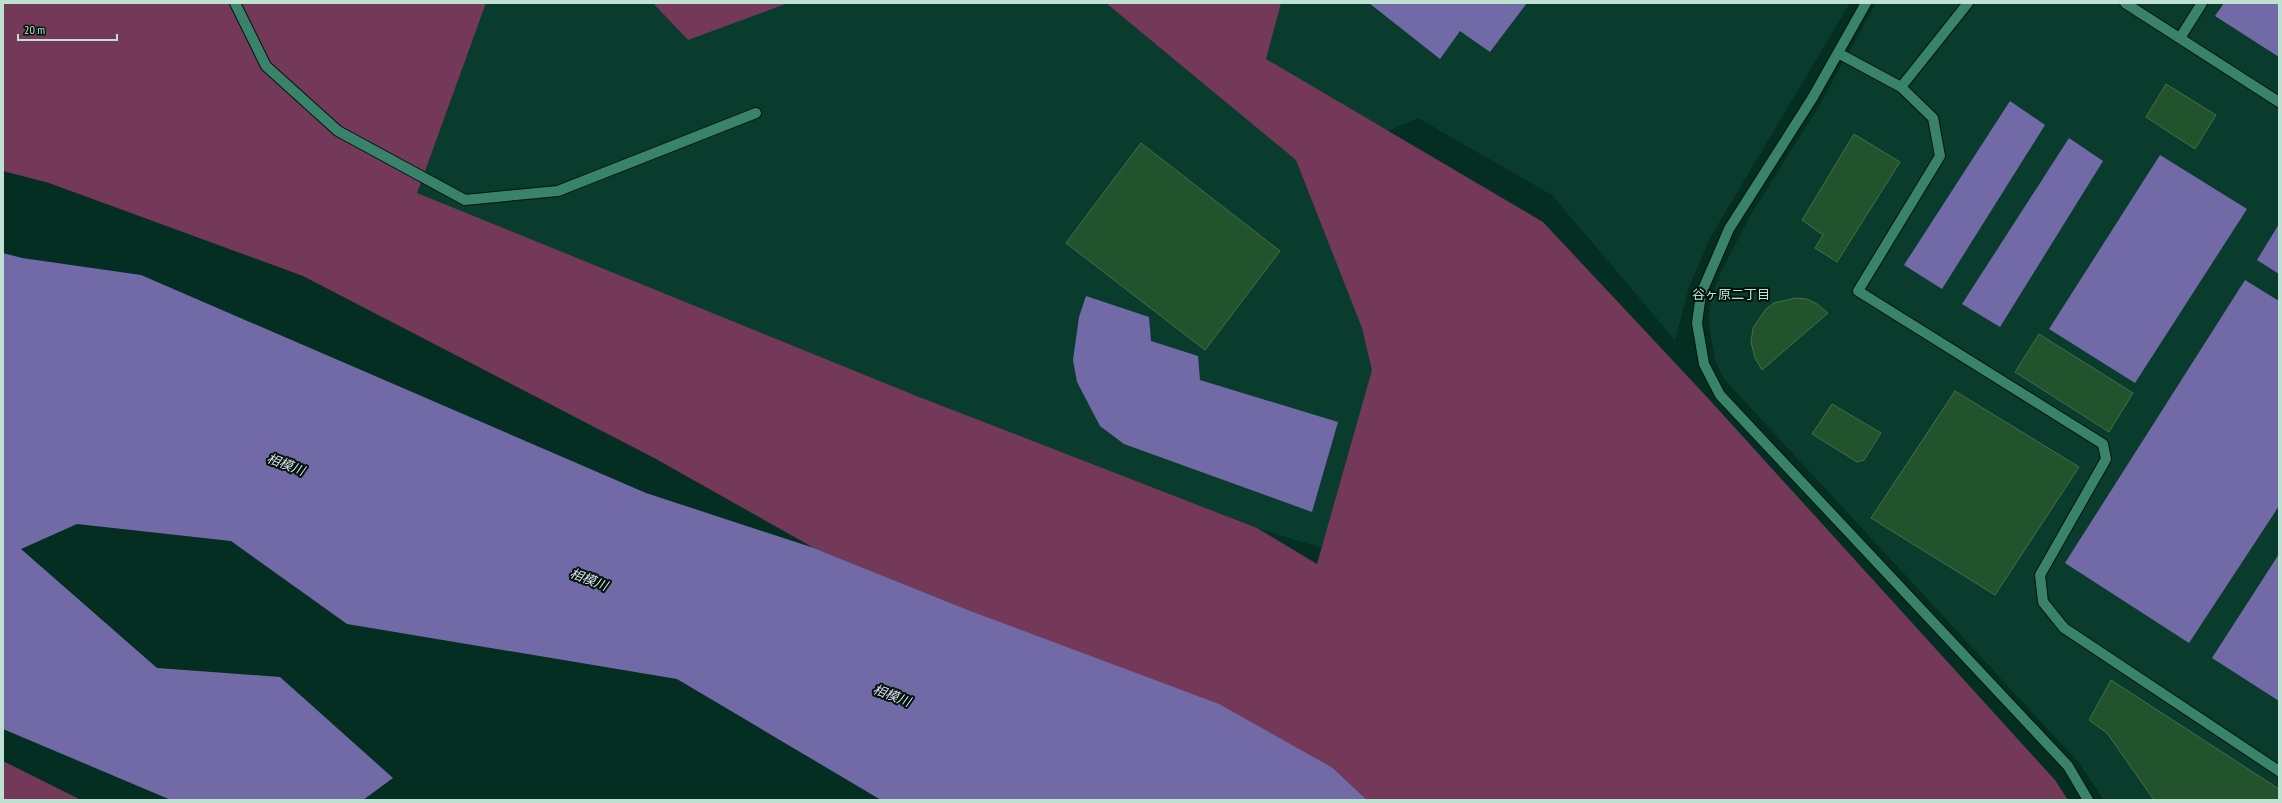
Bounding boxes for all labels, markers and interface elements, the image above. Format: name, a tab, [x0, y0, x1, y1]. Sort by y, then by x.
scale bar	[18, 16, 117, 42]
text: 20 m	[24, 22, 45, 37]
district label: 谷ヶ原二丁目	[1692, 286, 1770, 303]
water label: 相模川	[265, 450, 309, 480]
water label: 相模川	[568, 565, 612, 595]
water label: 相模川	[871, 681, 915, 711]

